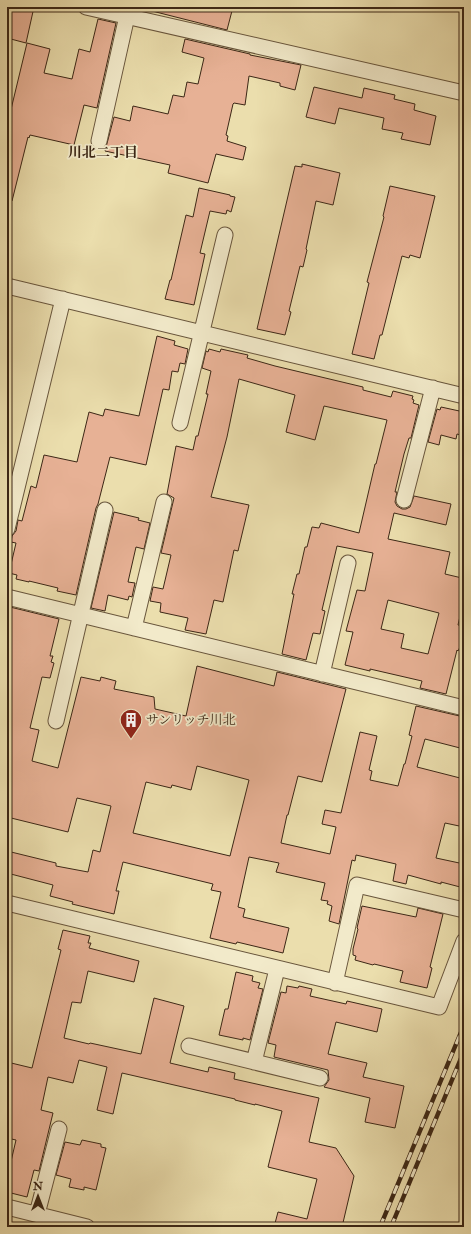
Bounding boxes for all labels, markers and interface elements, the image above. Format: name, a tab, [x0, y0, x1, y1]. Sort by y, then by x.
district label: 川北二丁目	[68, 144, 138, 161]
building icon: サンリッチ川北	[118, 707, 144, 740]
place label: サンリッチ川北	[146, 712, 236, 728]
north arrow	[18, 1176, 58, 1216]
text: N	[32, 1180, 44, 1193]

